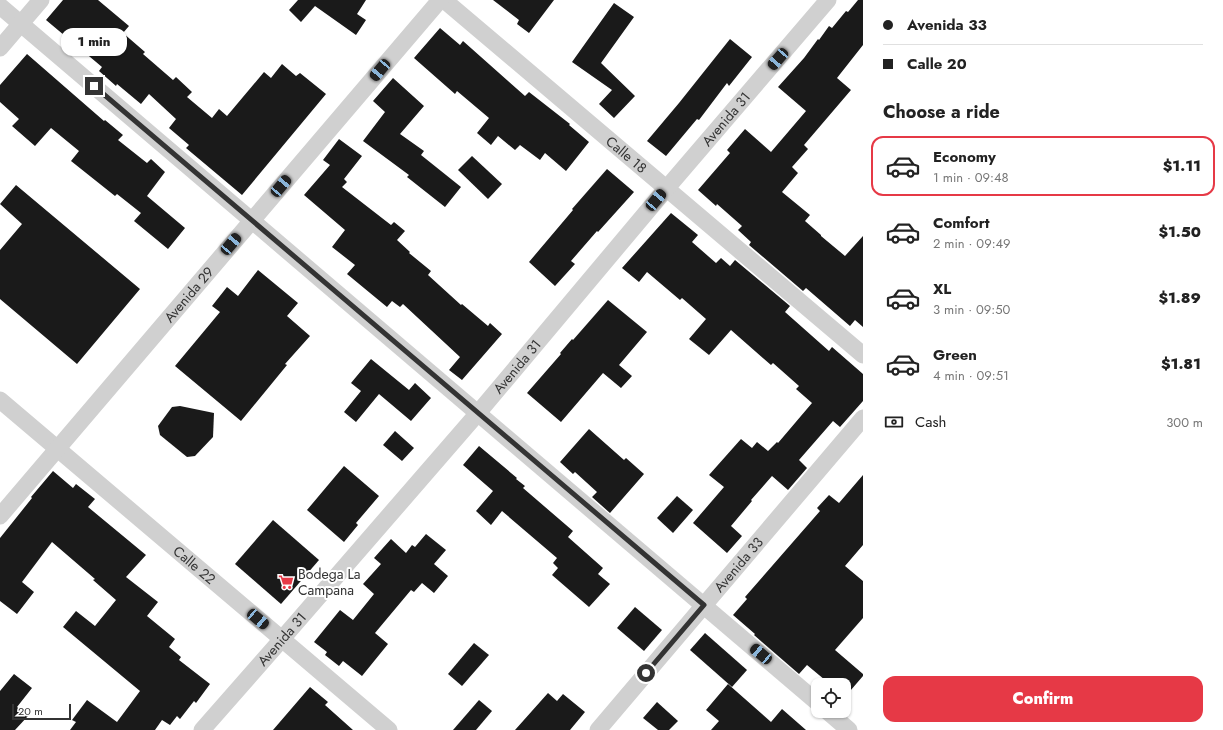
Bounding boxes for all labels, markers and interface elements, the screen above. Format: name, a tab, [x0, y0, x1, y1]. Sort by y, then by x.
text: Avenida 33	[907, 14, 987, 36]
callout: 1 min	[61, 28, 127, 56]
text: 1 min	[78, 32, 110, 51]
car	[766, 46, 790, 72]
text: Calle 20	[907, 53, 967, 75]
car	[368, 57, 392, 83]
route end	[85, 77, 103, 95]
street label: Avenida 31	[697, 88, 755, 150]
text: Choose a ride	[883, 99, 1000, 125]
street label: Calle 18	[602, 131, 651, 178]
text: Economy	[933, 146, 996, 168]
icon: car	[885, 148, 921, 184]
text: $1.11	[1163, 155, 1201, 177]
text: 1 min · 09:48	[933, 168, 1009, 187]
car	[269, 173, 293, 199]
car	[644, 187, 668, 213]
text: Comfort	[933, 212, 990, 234]
icon: car	[885, 214, 921, 250]
text: $1.50	[1158, 221, 1201, 243]
car	[219, 231, 243, 257]
text: 2 min · 09:49	[933, 234, 1011, 253]
street label: Avenida 29	[159, 262, 218, 327]
text: XL	[933, 278, 951, 300]
icon: car	[885, 280, 921, 316]
text: $1.89	[1158, 287, 1201, 309]
text: 3 min · 09:50	[933, 300, 1010, 319]
street label: Avenida 31	[488, 335, 546, 398]
text: Green	[933, 344, 977, 366]
icon: car	[885, 346, 921, 382]
text: $1.81	[1161, 353, 1201, 375]
text: 4 min · 09:51	[933, 366, 1009, 385]
icon: cash	[883, 411, 905, 433]
text: Cash	[915, 411, 946, 433]
text: 300 m	[1166, 413, 1203, 432]
street label: Avenida 33	[709, 532, 768, 597]
street label: Calle 22	[169, 541, 220, 589]
place label: Bodega La Campana	[298, 564, 361, 600]
supermarket icon: Bodega La Campana	[277, 573, 295, 591]
car	[245, 607, 271, 631]
street label: Avenida 31	[253, 608, 311, 670]
car	[748, 642, 774, 666]
route start	[637, 664, 655, 682]
button: Confirm	[883, 676, 1203, 722]
map controls	[811, 678, 851, 718]
button: locate	[811, 678, 851, 718]
scale bar	[12, 702, 71, 721]
text: 20 m	[18, 703, 43, 719]

